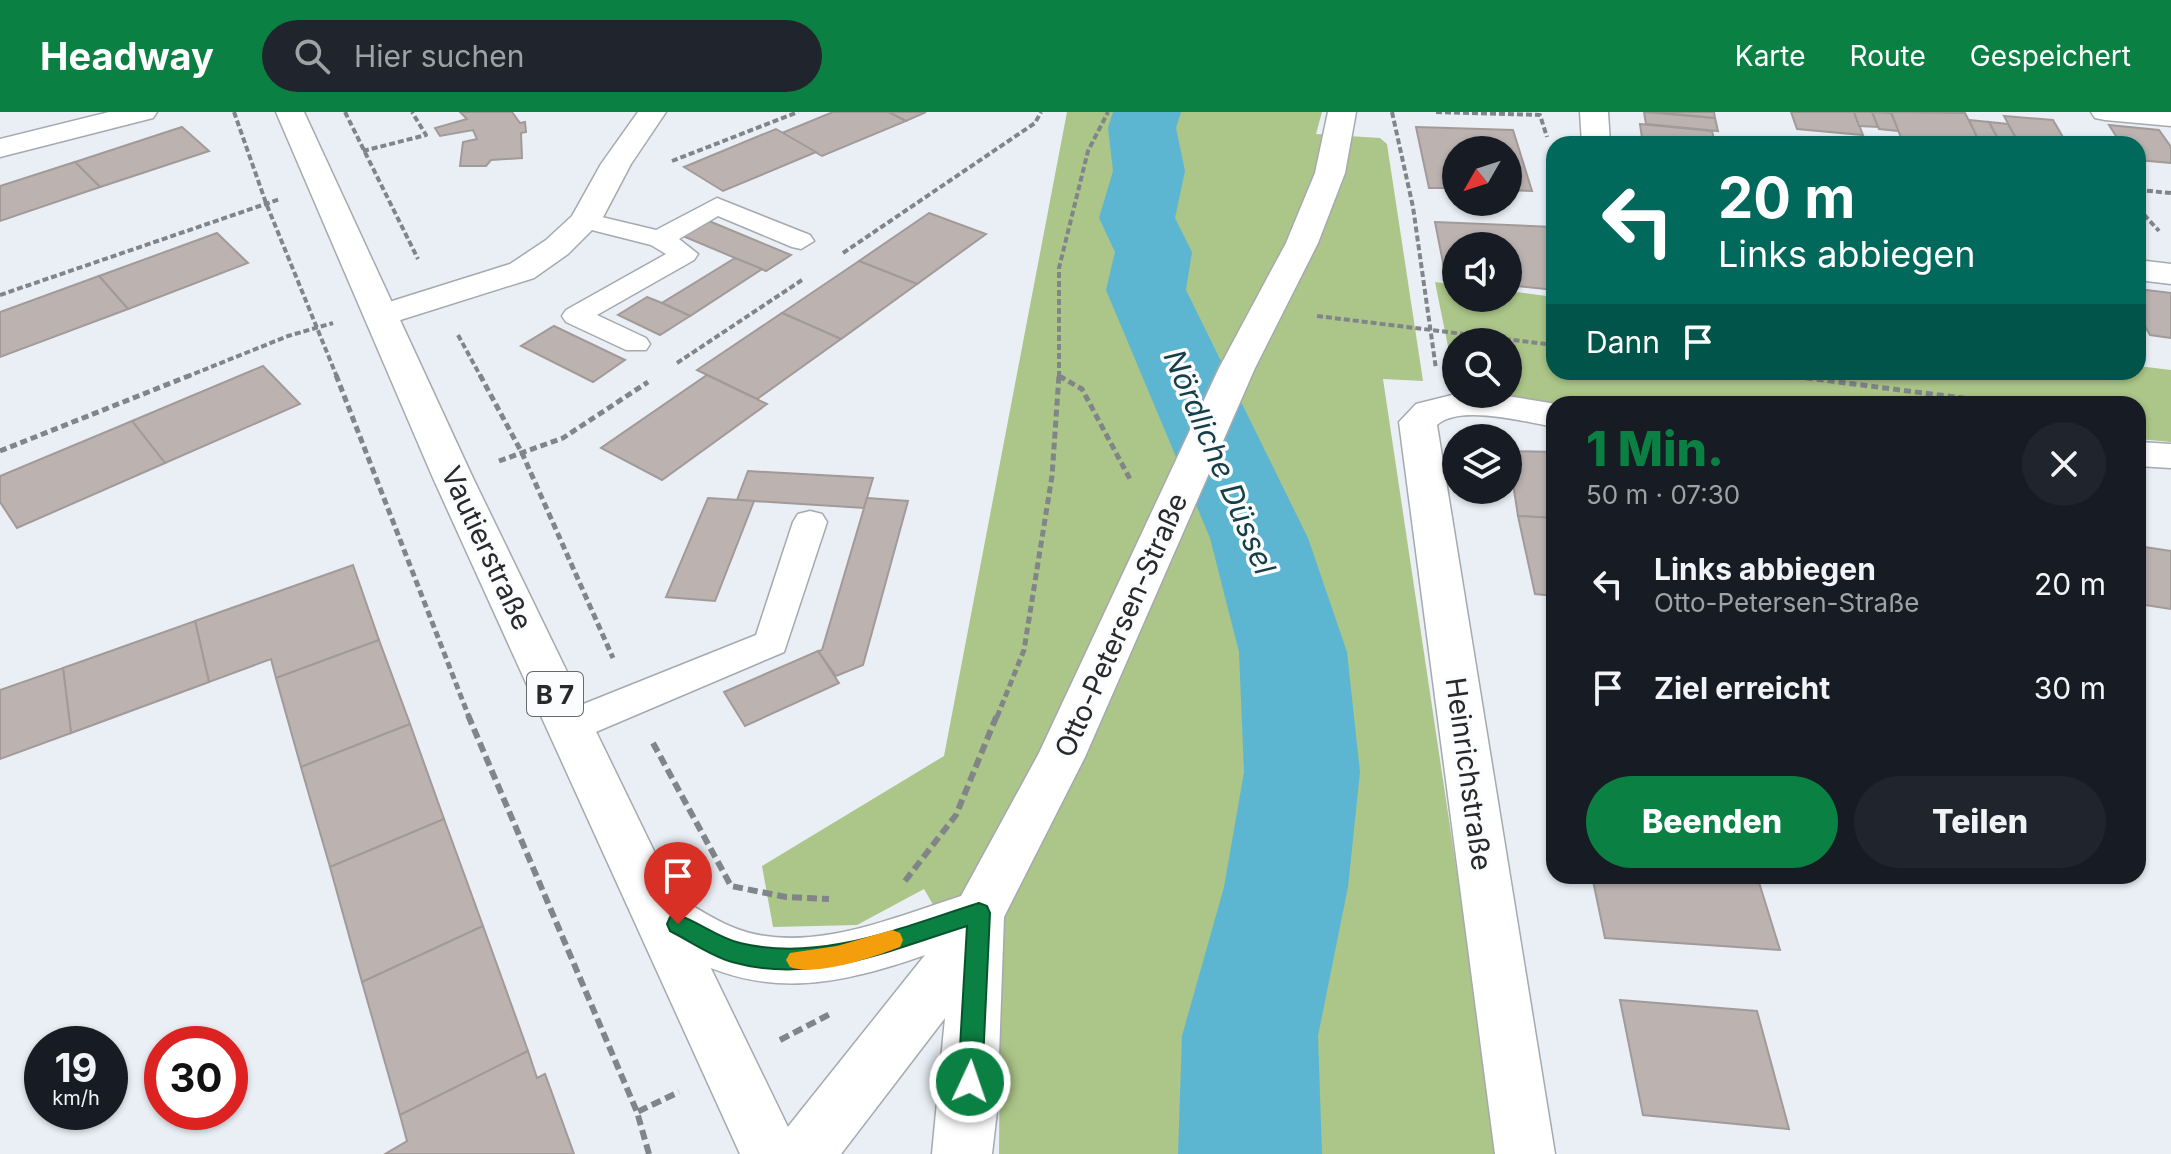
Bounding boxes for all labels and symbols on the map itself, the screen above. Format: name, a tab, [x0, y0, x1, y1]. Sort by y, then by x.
north arrow	[1442, 136, 1522, 216]
water label: Nördliche Düssel	[1156, 344, 1284, 580]
street label: Vautierstraße	[434, 461, 540, 635]
street label: Otto-Petersen-Straße	[1047, 488, 1195, 762]
road number: B 7	[527, 672, 583, 716]
street label: Heinrichstraße	[1439, 675, 1499, 873]
pin	[644, 842, 712, 924]
speed limit sign: 30	[144, 1026, 248, 1130]
position arrow	[928, 1040, 1012, 1124]

